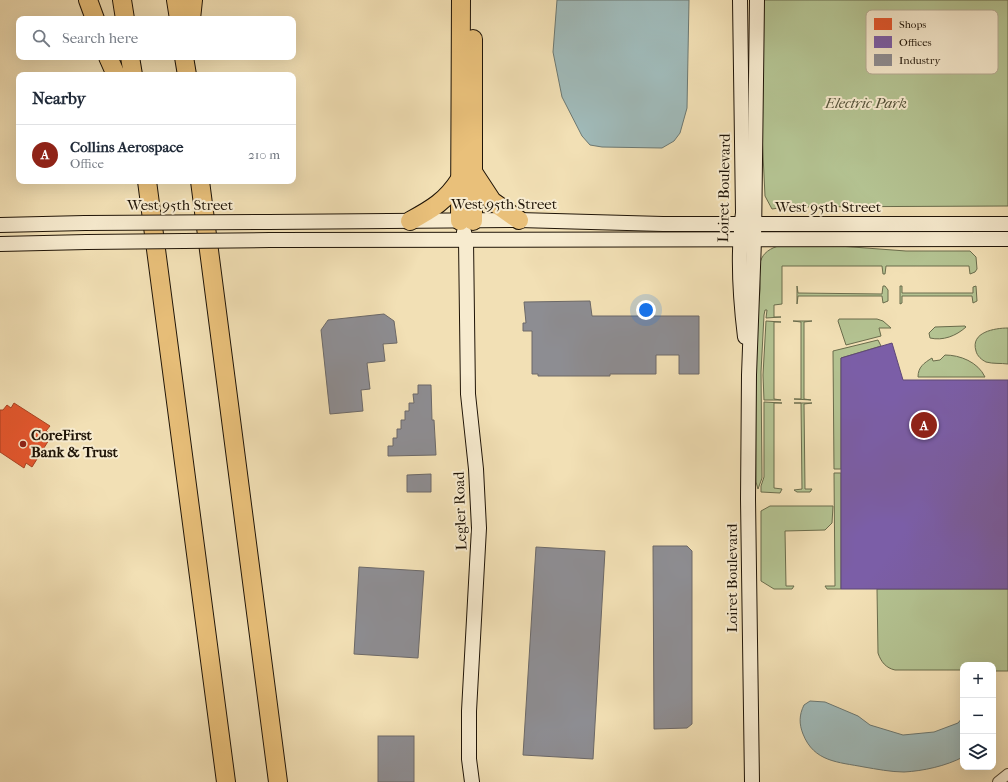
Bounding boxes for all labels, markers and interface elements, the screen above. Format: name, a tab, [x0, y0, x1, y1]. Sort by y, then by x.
legend	[866, 10, 998, 74]
search box	[16, 16, 296, 60]
text: Shops	[899, 18, 926, 31]
icon: search	[30, 27, 52, 49]
text: Search here	[62, 29, 138, 47]
text: Offices	[899, 36, 932, 49]
text: Industry	[899, 54, 941, 67]
text: Nearby	[32, 88, 86, 108]
park label: Electric Park	[824, 94, 907, 112]
street label: Loiret Boulevard	[714, 133, 734, 243]
text: Collins Aerospace	[70, 138, 183, 156]
text: A	[41, 147, 49, 162]
text: 210 m	[248, 147, 280, 162]
text: Office	[70, 156, 104, 171]
street label: West 95th Street	[450, 195, 558, 213]
street label: West 95th Street	[126, 196, 234, 214]
street label: West 95th Street	[774, 198, 882, 216]
your location	[636, 300, 656, 320]
pin: A	[911, 410, 937, 440]
place label: CoreFirst Bank & Trust	[31, 426, 118, 461]
marker: CoreFirst Bank & Trust	[18, 439, 28, 449]
street label: Legler Road	[450, 470, 470, 551]
street label: Loiret Boulevard	[723, 523, 741, 633]
map controls	[960, 662, 996, 770]
button: +	[960, 662, 996, 698]
button: −	[960, 698, 996, 734]
button: layers	[960, 734, 996, 770]

